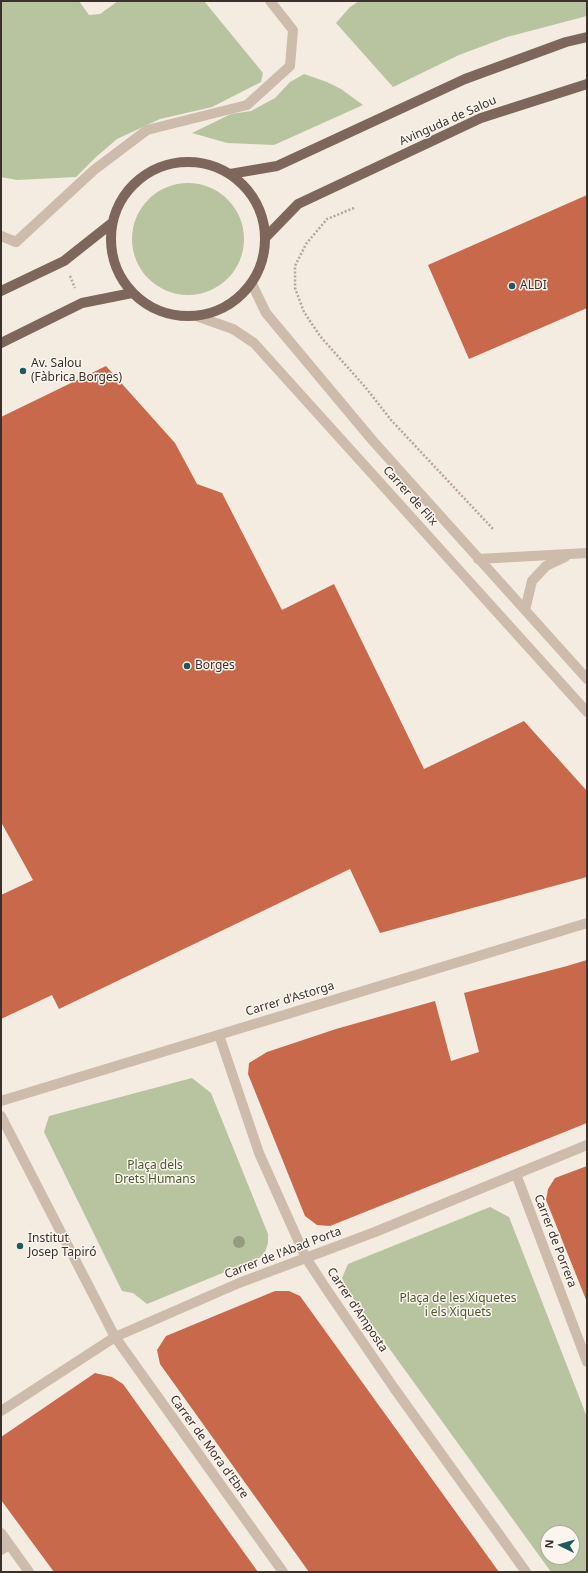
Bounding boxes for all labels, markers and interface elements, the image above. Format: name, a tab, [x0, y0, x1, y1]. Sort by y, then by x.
street label: Avinguda de Salou	[397, 93, 499, 149]
place label: ALDI	[520, 279, 547, 293]
marker: ALDI	[507, 281, 517, 291]
place label: Av. Salou (Fàbrica Borges)	[31, 357, 122, 385]
marker: Av. Salou (Fàbrica Borges)	[18, 366, 28, 376]
street label: Carrer de Flix	[380, 463, 440, 529]
place label: Borges	[195, 659, 235, 673]
marker: Borges	[182, 661, 192, 671]
street label: Carrer d'Astorga	[244, 979, 336, 1019]
park label: Plaça dels Drets Humans	[115, 1159, 195, 1187]
street label: Carrer de Porrera	[531, 1192, 579, 1290]
street label: Carrer de l'Abad Porta	[223, 1224, 343, 1282]
place label: Institut Josep Tapiró	[28, 1232, 96, 1260]
marker: Institut Josep Tapiró	[15, 1241, 25, 1251]
street label: Carrer d'Amposta	[324, 1265, 390, 1355]
park label: Plaça de les Xiquetes i els Xiquets	[399, 1292, 517, 1320]
street label: Carrer de Mora d'Ebre	[167, 1392, 251, 1502]
north arrow	[540, 1525, 580, 1565]
text: N	[541, 1539, 556, 1549]

